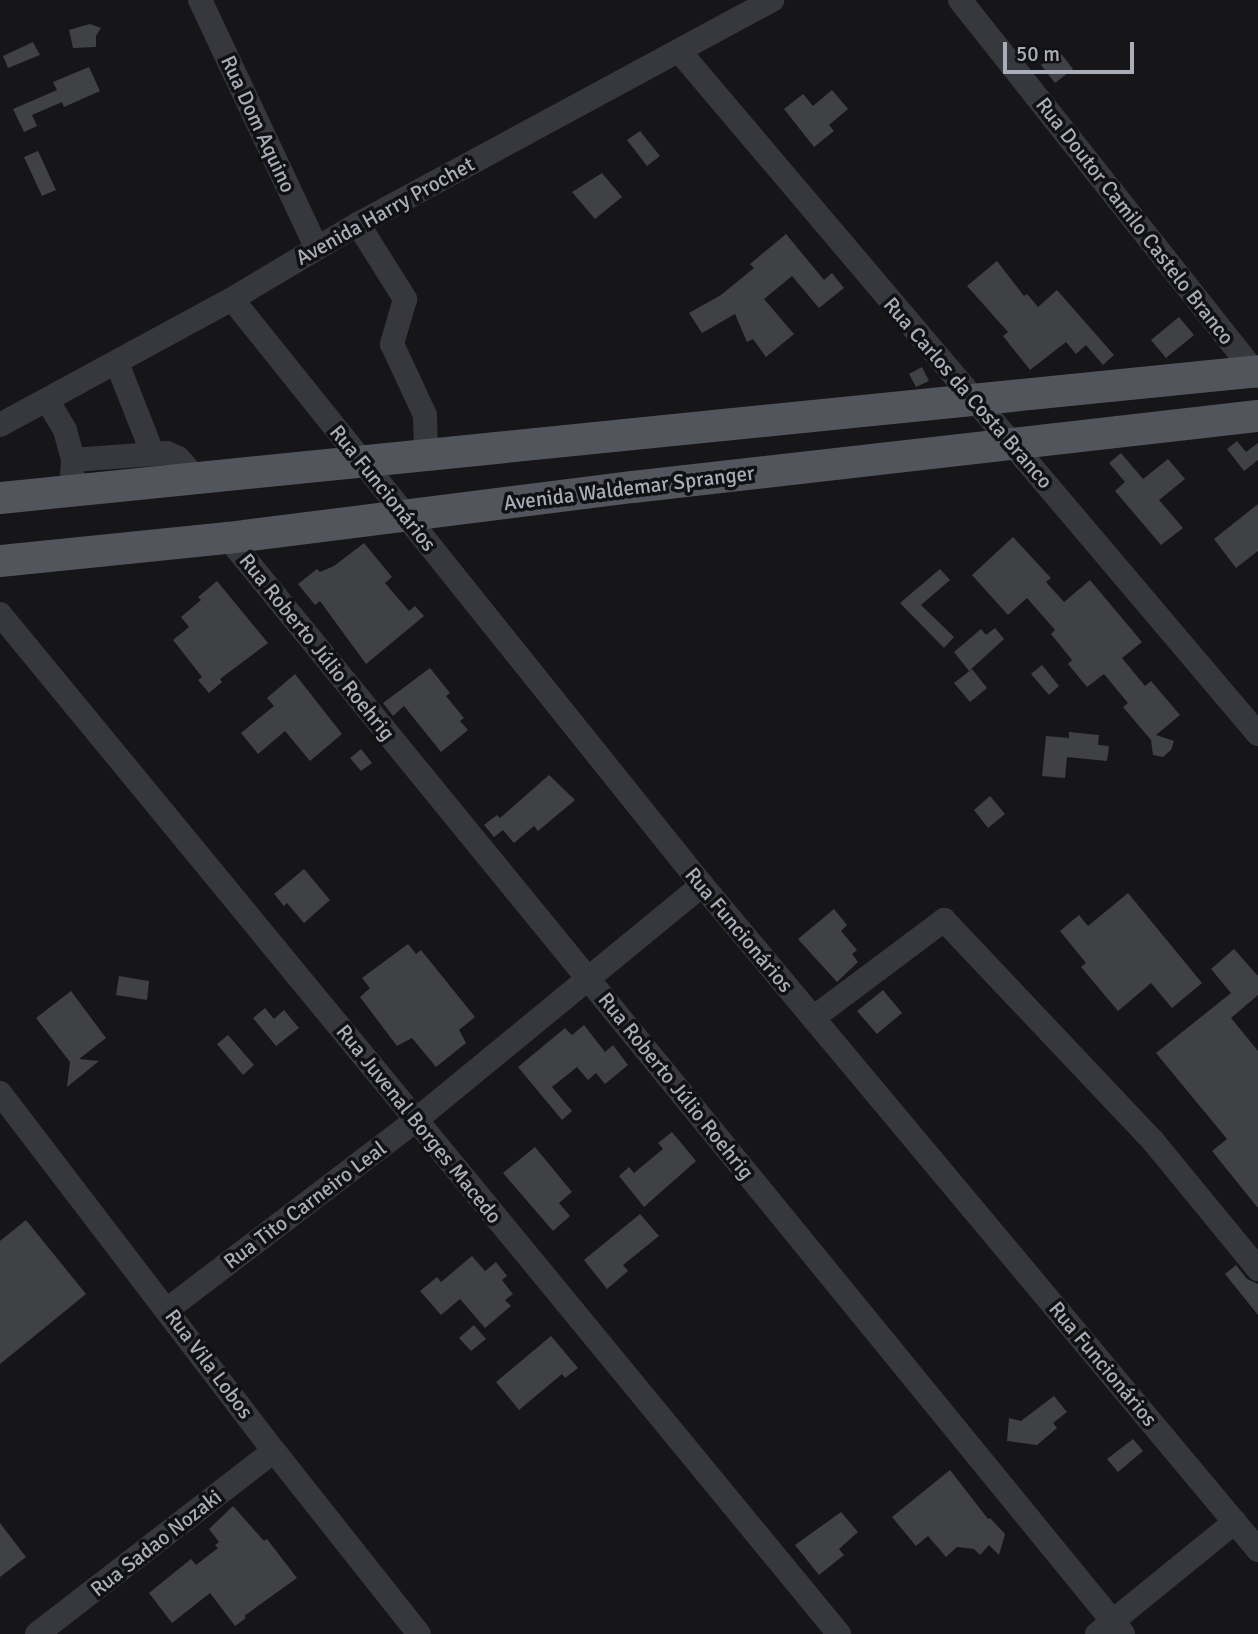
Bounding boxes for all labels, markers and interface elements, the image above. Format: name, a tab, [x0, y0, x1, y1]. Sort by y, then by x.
scale bar	[1006, 28, 1137, 72]
text: 50 m	[1016, 41, 1060, 67]
street label: Rua Dom Aquino	[215, 52, 301, 196]
street label: Rua Doutor Camilo Castelo Branco	[1031, 92, 1239, 350]
street label: Avenida Harry Prochet	[291, 151, 479, 271]
street label: Rua Carlos da Costa Branco	[878, 292, 1058, 494]
street label: Rua Funcionários	[324, 420, 442, 556]
street label: Avenida Waldemar Spranger	[502, 460, 756, 516]
street label: Rua Roberto Júlio Roehrig	[234, 549, 400, 745]
street label: Rua Funcionários	[680, 863, 798, 997]
street label: Rua Roberto Júlio Roehrig	[593, 988, 759, 1184]
street label: Rua Juvenal Borges Macedo	[331, 1019, 507, 1229]
street label: Rua Tito Carneiro Leal	[219, 1136, 391, 1274]
street label: Rua Funcionários	[1044, 1297, 1162, 1431]
street label: Rua Vila Lobos	[160, 1304, 258, 1424]
street label: Rua Sadao Nozaki	[85, 1484, 227, 1602]

